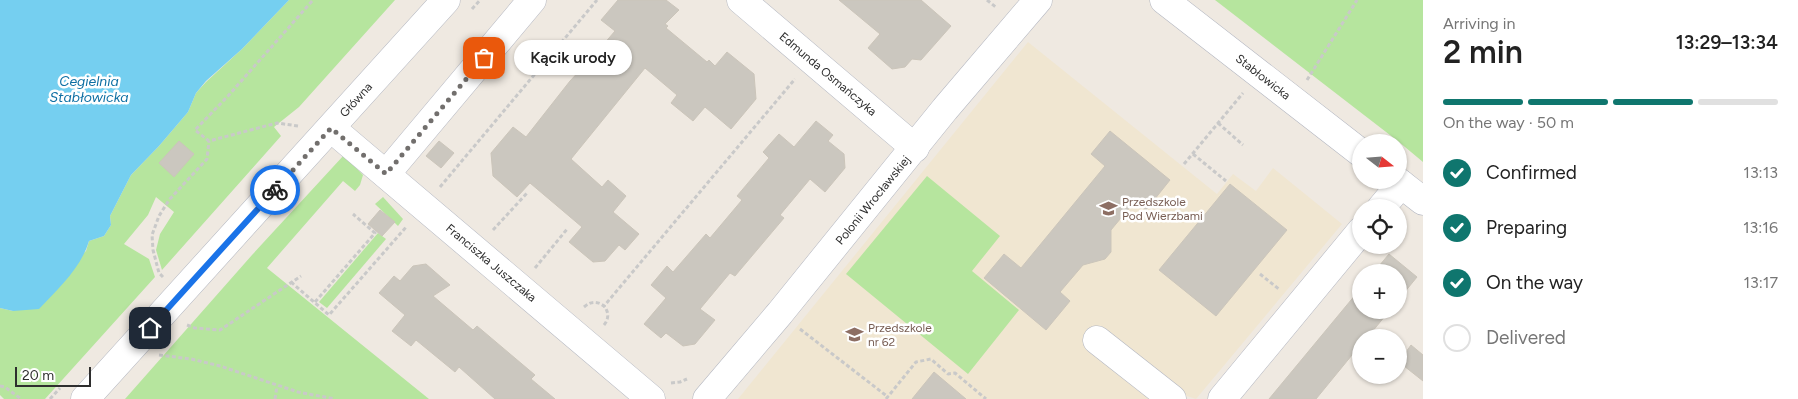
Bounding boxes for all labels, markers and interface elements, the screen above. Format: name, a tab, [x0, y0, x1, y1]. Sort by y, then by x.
text: Arriving in	[1443, 14, 1515, 33]
street label: Edmunda Osmańczyka	[777, 29, 879, 119]
text: 13:29–13:34	[1676, 31, 1778, 54]
text: 2 min	[1443, 33, 1523, 71]
pin	[463, 37, 505, 79]
callout: Kącik urody	[514, 40, 632, 76]
icon: bag	[470, 44, 498, 72]
text: Kącik urody	[530, 48, 616, 67]
street label: Stabłowicka	[1233, 51, 1293, 103]
water label: Cegielnia Stabłowicka	[49, 73, 129, 106]
street label: Główna	[337, 80, 375, 120]
text: On the way · 50 m	[1443, 113, 1574, 132]
north arrow	[1352, 134, 1408, 189]
map controls	[1352, 134, 1407, 384]
street label: Polonii Wrocławskiej	[833, 153, 913, 247]
icon: check	[1443, 159, 1471, 187]
text: Confirmed	[1486, 161, 1577, 184]
text: 13:13	[1743, 163, 1778, 182]
courier	[250, 165, 300, 215]
icon: bike	[261, 176, 289, 204]
place label: Przedszkole Pod Wierzbami	[1122, 195, 1203, 223]
school or university icon: Przedszkole Pod Wierzbami	[1098, 199, 1118, 219]
button: locate	[1352, 199, 1407, 254]
icon: check	[1443, 214, 1471, 242]
text: Preparing	[1486, 216, 1567, 239]
text: 13:16	[1743, 218, 1778, 237]
street label: Franciszka Juszczaka	[443, 221, 539, 305]
button: +	[1352, 264, 1407, 319]
icon: check	[1443, 269, 1471, 297]
text: On the way	[1486, 271, 1583, 294]
text: 13:17	[1743, 273, 1778, 292]
pin	[129, 307, 171, 349]
icon: home	[136, 314, 164, 342]
place label: Przedszkole nr 62	[868, 321, 932, 349]
school or university icon: Przedszkole nr 62	[844, 325, 864, 345]
text: Delivered	[1486, 326, 1566, 349]
button: −	[1352, 329, 1407, 384]
scale bar	[15, 364, 91, 387]
text: 20 m	[22, 367, 54, 384]

